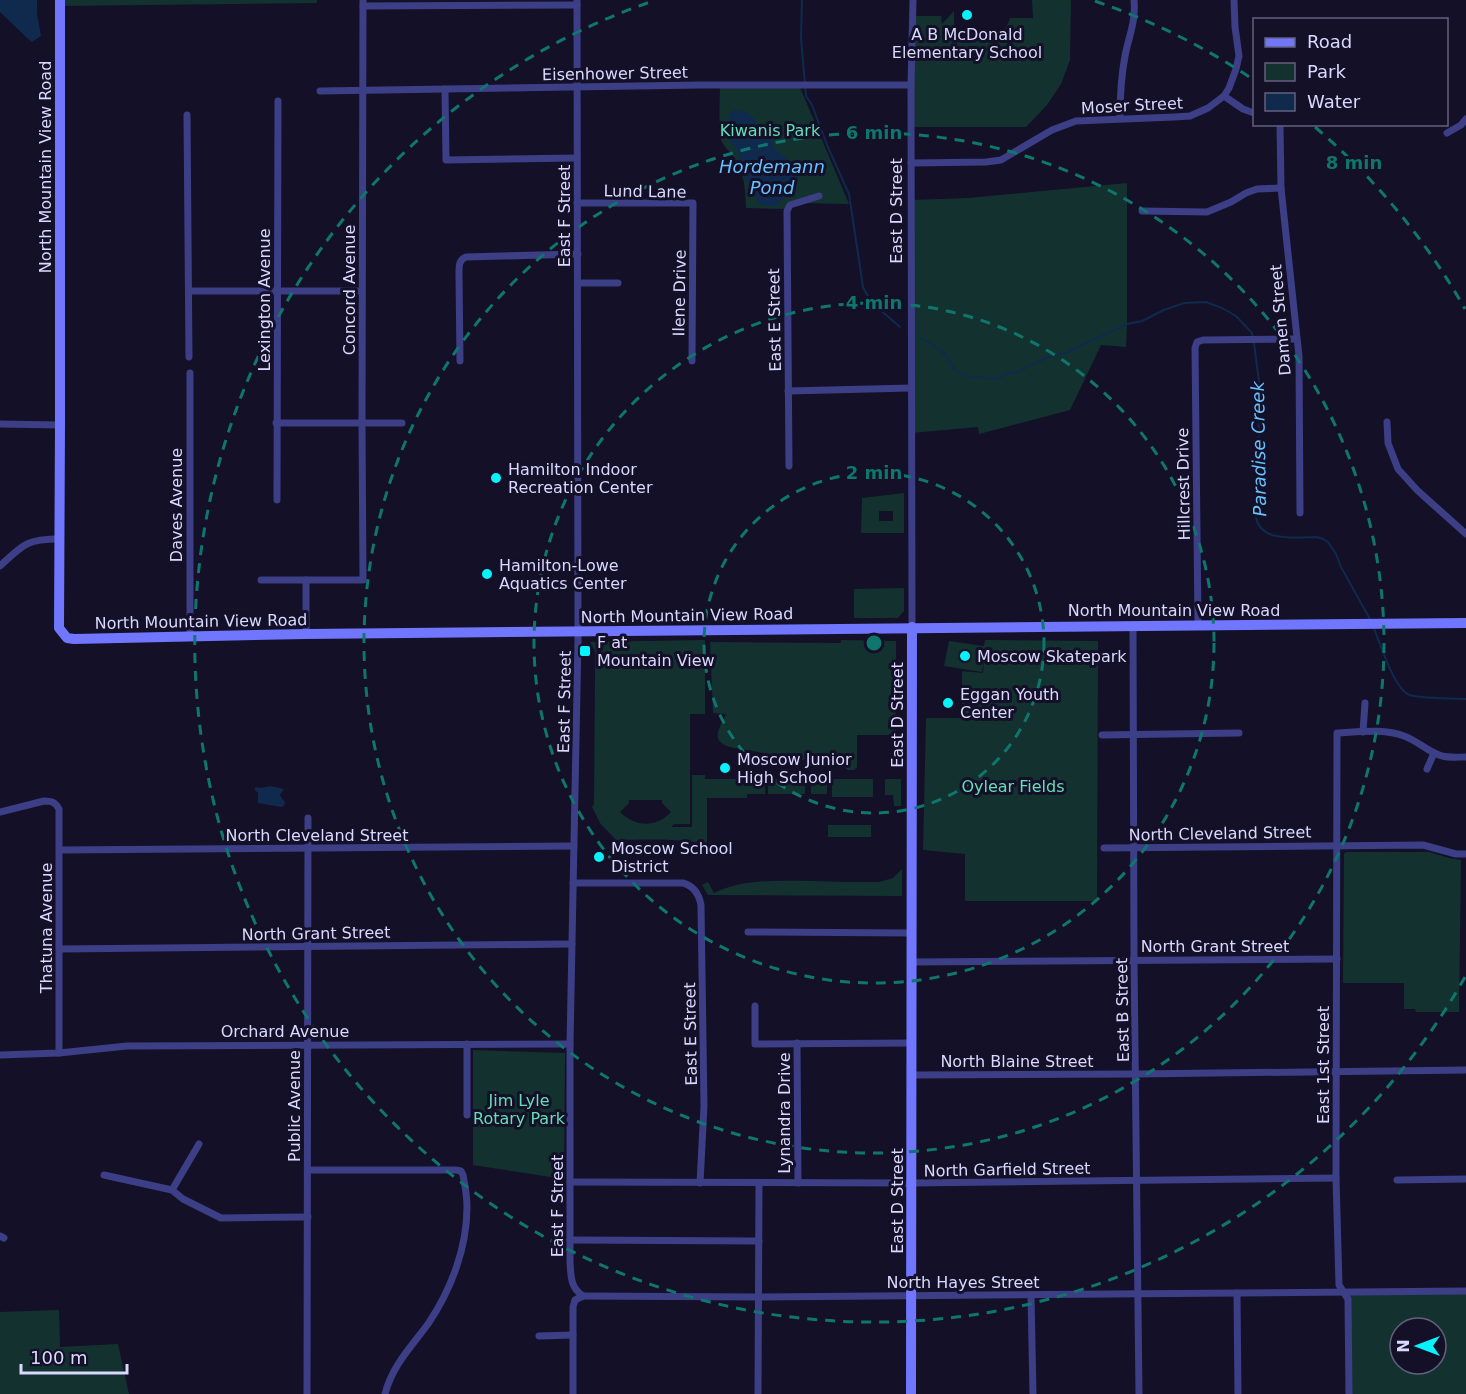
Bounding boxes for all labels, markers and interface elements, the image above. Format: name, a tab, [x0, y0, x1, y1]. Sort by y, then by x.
marker: A B McDonald Elementary School	[960, 8, 974, 22]
legend	[1253, 18, 1448, 126]
place label: A B McDonald Elementary School	[892, 25, 1042, 62]
text: Road	[1307, 31, 1352, 52]
street label: North Mountain View Road	[36, 61, 55, 273]
text: Park	[1307, 61, 1346, 82]
street label: Eisenhower Street	[542, 63, 688, 84]
text: Water	[1307, 91, 1361, 112]
street label: Moser Street	[1081, 93, 1183, 118]
park label: Kiwanis Park	[720, 121, 821, 140]
text: 6 min	[846, 122, 902, 143]
text: 8 min	[1326, 152, 1382, 173]
water label: Hordemann Pond	[719, 156, 825, 198]
street label: East D Street	[887, 158, 906, 264]
street label: East F Street	[555, 165, 574, 267]
street label: Lund Lane	[603, 181, 687, 202]
street label: Concord Avenue	[340, 225, 359, 355]
street label: Lexington Avenue	[255, 228, 274, 372]
street label: Ilene Drive	[669, 249, 690, 337]
street label: Damen Street	[1266, 264, 1295, 376]
street label: East E Street	[764, 268, 785, 372]
text: 4 min	[846, 292, 902, 313]
water label: Paradise Creek	[1247, 380, 1270, 517]
street label: Hillcrest Drive	[1173, 428, 1194, 540]
street label: Daves Avenue	[167, 448, 186, 562]
place label: Hamilton Indoor Recreation Center	[508, 460, 653, 497]
text: 2 min	[846, 462, 902, 483]
marker: Hamilton Indoor Recreation Center	[489, 471, 503, 485]
place label: Hamilton-Lowe Aquatics Center	[499, 556, 627, 593]
marker: Hamilton-Lowe Aquatics Center	[480, 567, 494, 581]
street label: North Mountain View Road	[1068, 601, 1280, 620]
street label: North Mountain View Road	[581, 604, 793, 627]
street label: North Mountain View Road	[95, 610, 307, 633]
place label: F at Mountain View	[597, 633, 715, 670]
centre of rings	[864, 633, 884, 653]
marker: F at Mountain View	[578, 644, 592, 658]
place label: Moscow Skatepark	[977, 647, 1127, 666]
marker: Moscow Skatepark	[958, 649, 972, 663]
street label: East F Street	[554, 651, 575, 753]
street label: East D Street	[888, 662, 907, 768]
place label: Eggan Youth Center	[960, 685, 1059, 722]
marker: Eggan Youth Center	[941, 696, 955, 710]
place label: Moscow Junior High School	[737, 750, 852, 787]
marker: Moscow Junior High School	[718, 761, 732, 775]
park label: Oylear Fields	[961, 777, 1065, 796]
street label: North Cleveland Street	[1128, 822, 1312, 845]
street label: North Cleveland Street	[226, 826, 408, 845]
place label: Moscow School District	[611, 839, 733, 876]
marker: Moscow School District	[592, 850, 606, 864]
street label: Thatuna Avenue	[37, 863, 56, 994]
street label: North Grant Street	[241, 923, 391, 944]
street label: North Grant Street	[1141, 937, 1289, 956]
street label: East B Street	[1112, 958, 1133, 1062]
street label: East E Street	[680, 982, 701, 1086]
street label: East 1st Street	[1314, 1006, 1333, 1124]
street label: Orchard Avenue	[221, 1022, 349, 1041]
street label: Public Avenue	[285, 1050, 304, 1162]
street label: Lynandra Drive	[775, 1052, 794, 1174]
street label: North Blaine Street	[940, 1052, 1094, 1071]
park label: Jim Lyle Rotary Park	[473, 1091, 566, 1128]
street label: East D Street	[888, 1148, 907, 1254]
street label: East F Street	[548, 1155, 567, 1257]
street label: North Garfield Street	[923, 1159, 1091, 1180]
street label: North Hayes Street	[886, 1273, 1040, 1292]
north arrow	[1388, 1316, 1448, 1376]
scale bar	[21, 1337, 128, 1375]
text: N	[1394, 1339, 1413, 1353]
text: 100 m	[30, 1347, 88, 1368]

